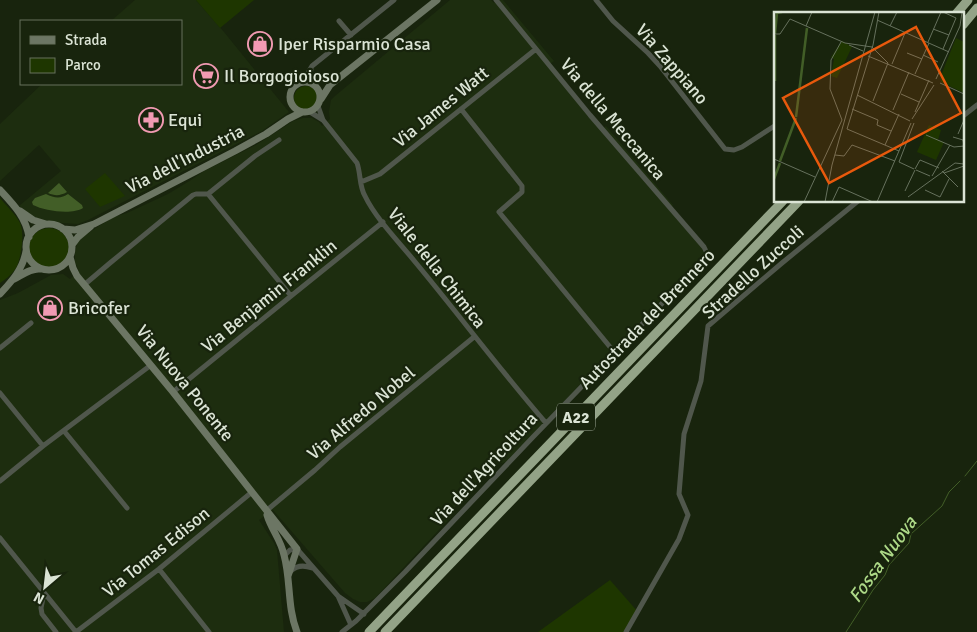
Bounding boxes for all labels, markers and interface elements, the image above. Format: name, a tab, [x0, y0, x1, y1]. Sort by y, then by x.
inset map	[774, 12, 964, 202]
street label: Via Zappiano	[631, 19, 713, 109]
legend	[20, 20, 182, 85]
text: Strada	[65, 31, 107, 49]
shop icon: Iper Risparmio Casa	[247, 31, 273, 57]
place label: Iper Risparmio Casa	[278, 33, 431, 55]
street label: Via della Meccanica	[556, 54, 670, 184]
text: Parco	[65, 56, 101, 74]
street label: Via James Watt	[389, 62, 493, 152]
supermarket icon: Il Borgogioioso	[193, 63, 219, 89]
place label: Il Borgogioioso	[224, 65, 339, 87]
pharmacy icon: Equi	[138, 107, 164, 133]
place label: Equi	[168, 109, 202, 131]
street label: Via dell'Industria	[122, 120, 248, 198]
street label: Viale della Chimica	[383, 203, 491, 333]
street label: Stradello Zuccoli	[697, 220, 809, 324]
street label: Via Benjamin Franklin	[197, 235, 341, 357]
street label: Autostrada del Brennero	[574, 244, 720, 394]
shop icon: Bricofer	[37, 295, 63, 321]
place label: Bricofer	[68, 297, 130, 319]
street label: Via Nuova Ponente	[131, 320, 239, 446]
street label: Via Alfredo Nobel	[303, 361, 419, 465]
road number: A22	[557, 404, 595, 431]
street label: Via dell'Agricoltura	[426, 408, 542, 530]
street label: Via Tomas Edison	[98, 502, 214, 602]
water label: Fossa Nuova	[843, 511, 923, 607]
north arrow	[20, 562, 70, 612]
text: N	[31, 588, 47, 608]

